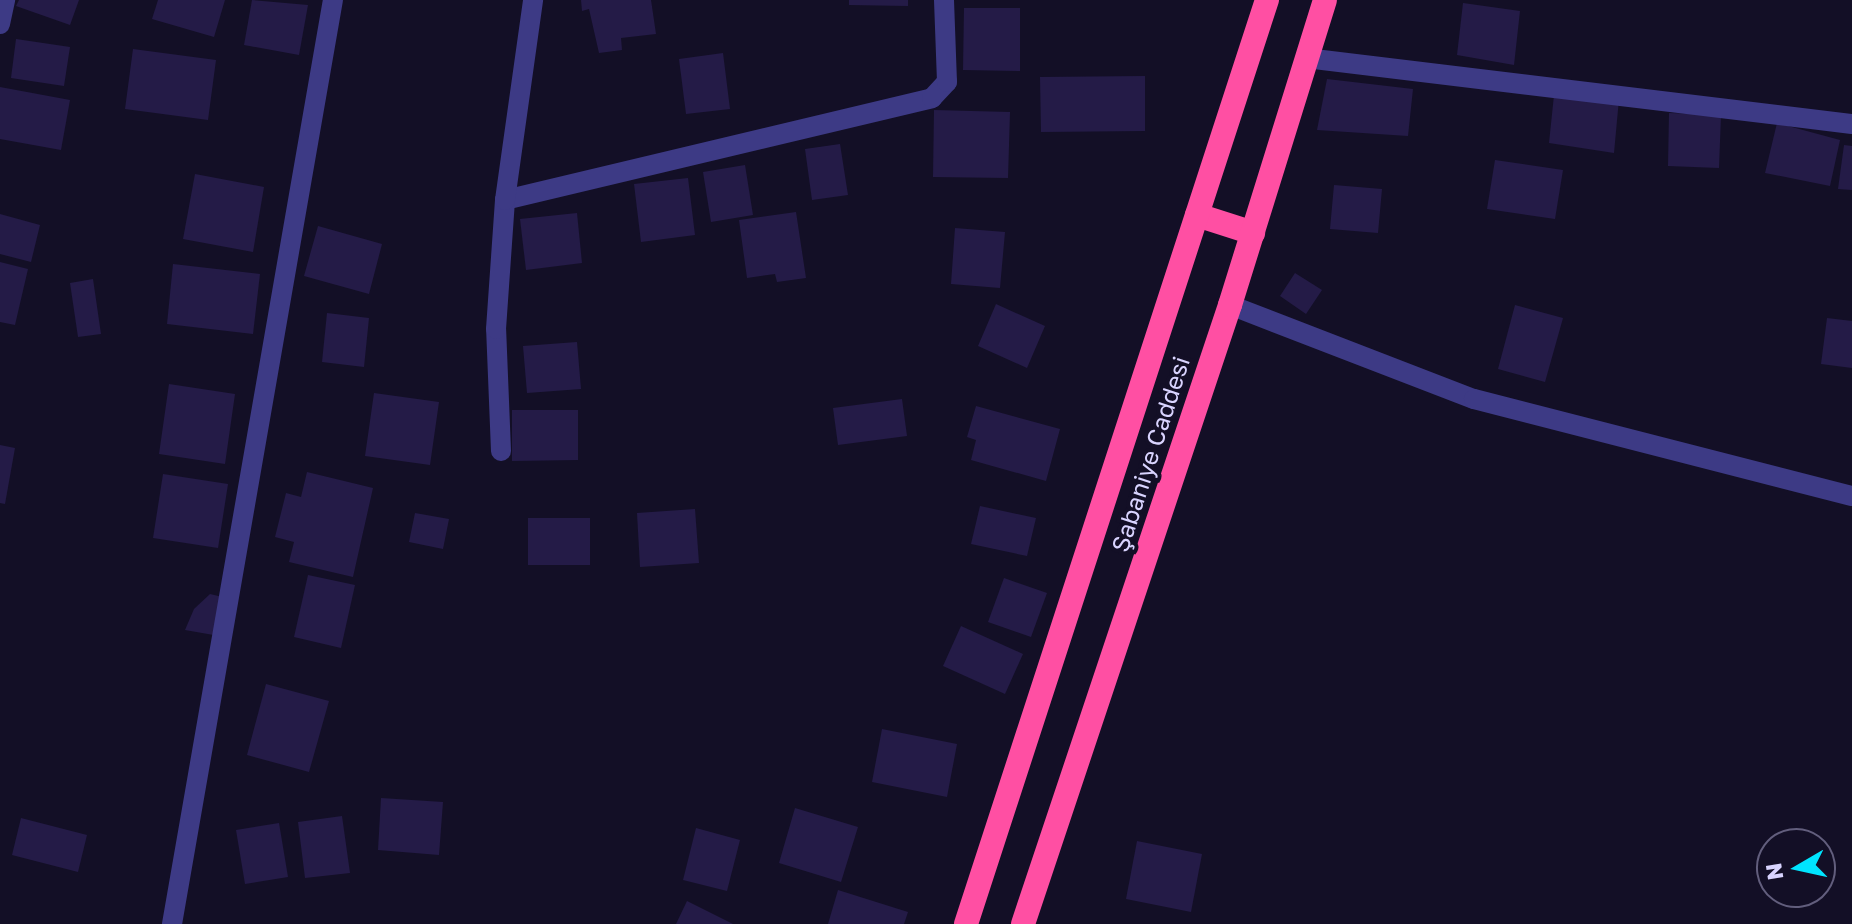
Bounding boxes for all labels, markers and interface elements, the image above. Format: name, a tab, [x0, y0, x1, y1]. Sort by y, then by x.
street label: Şabaniye Caddesi	[1105, 353, 1195, 555]
north arrow	[1756, 828, 1836, 908]
text: N	[1759, 861, 1788, 882]

